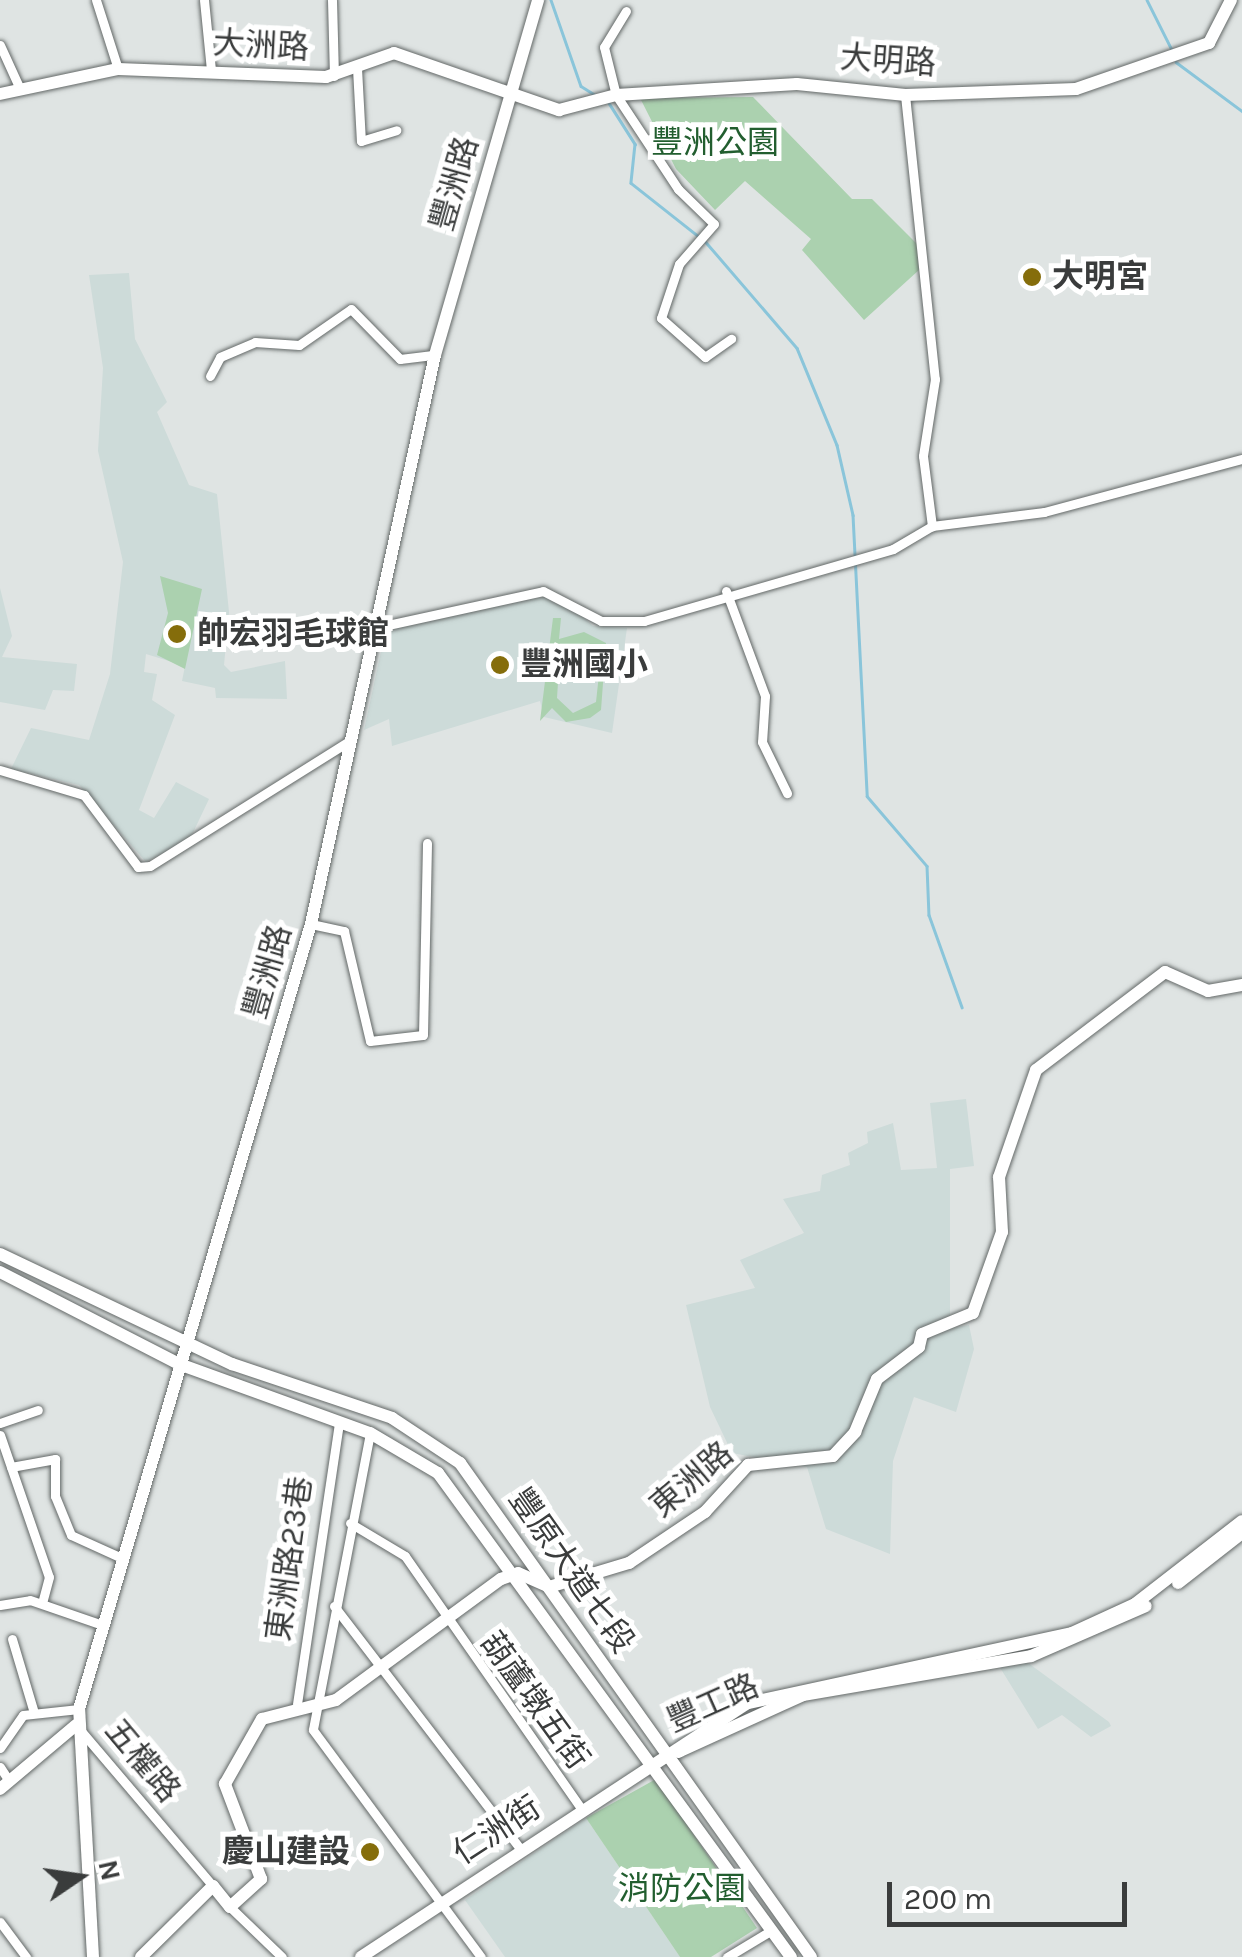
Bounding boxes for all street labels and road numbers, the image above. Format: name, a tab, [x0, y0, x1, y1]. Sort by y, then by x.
street label: 大洲路	[212, 24, 310, 68]
street label: 大明路	[839, 38, 937, 84]
street label: 豐洲路	[423, 133, 487, 235]
street label: 豐洲路	[236, 921, 300, 1023]
street label: 東洲路	[643, 1434, 741, 1526]
street label: 東洲路23巷	[259, 1474, 321, 1644]
street label: 豐原大道七段	[500, 1481, 642, 1661]
street label: 葫蘆墩五街	[471, 1625, 597, 1777]
street label: 豐工路	[661, 1667, 765, 1741]
street label: 五權路	[96, 1712, 188, 1810]
street label: 仁洲街	[446, 1789, 548, 1873]

